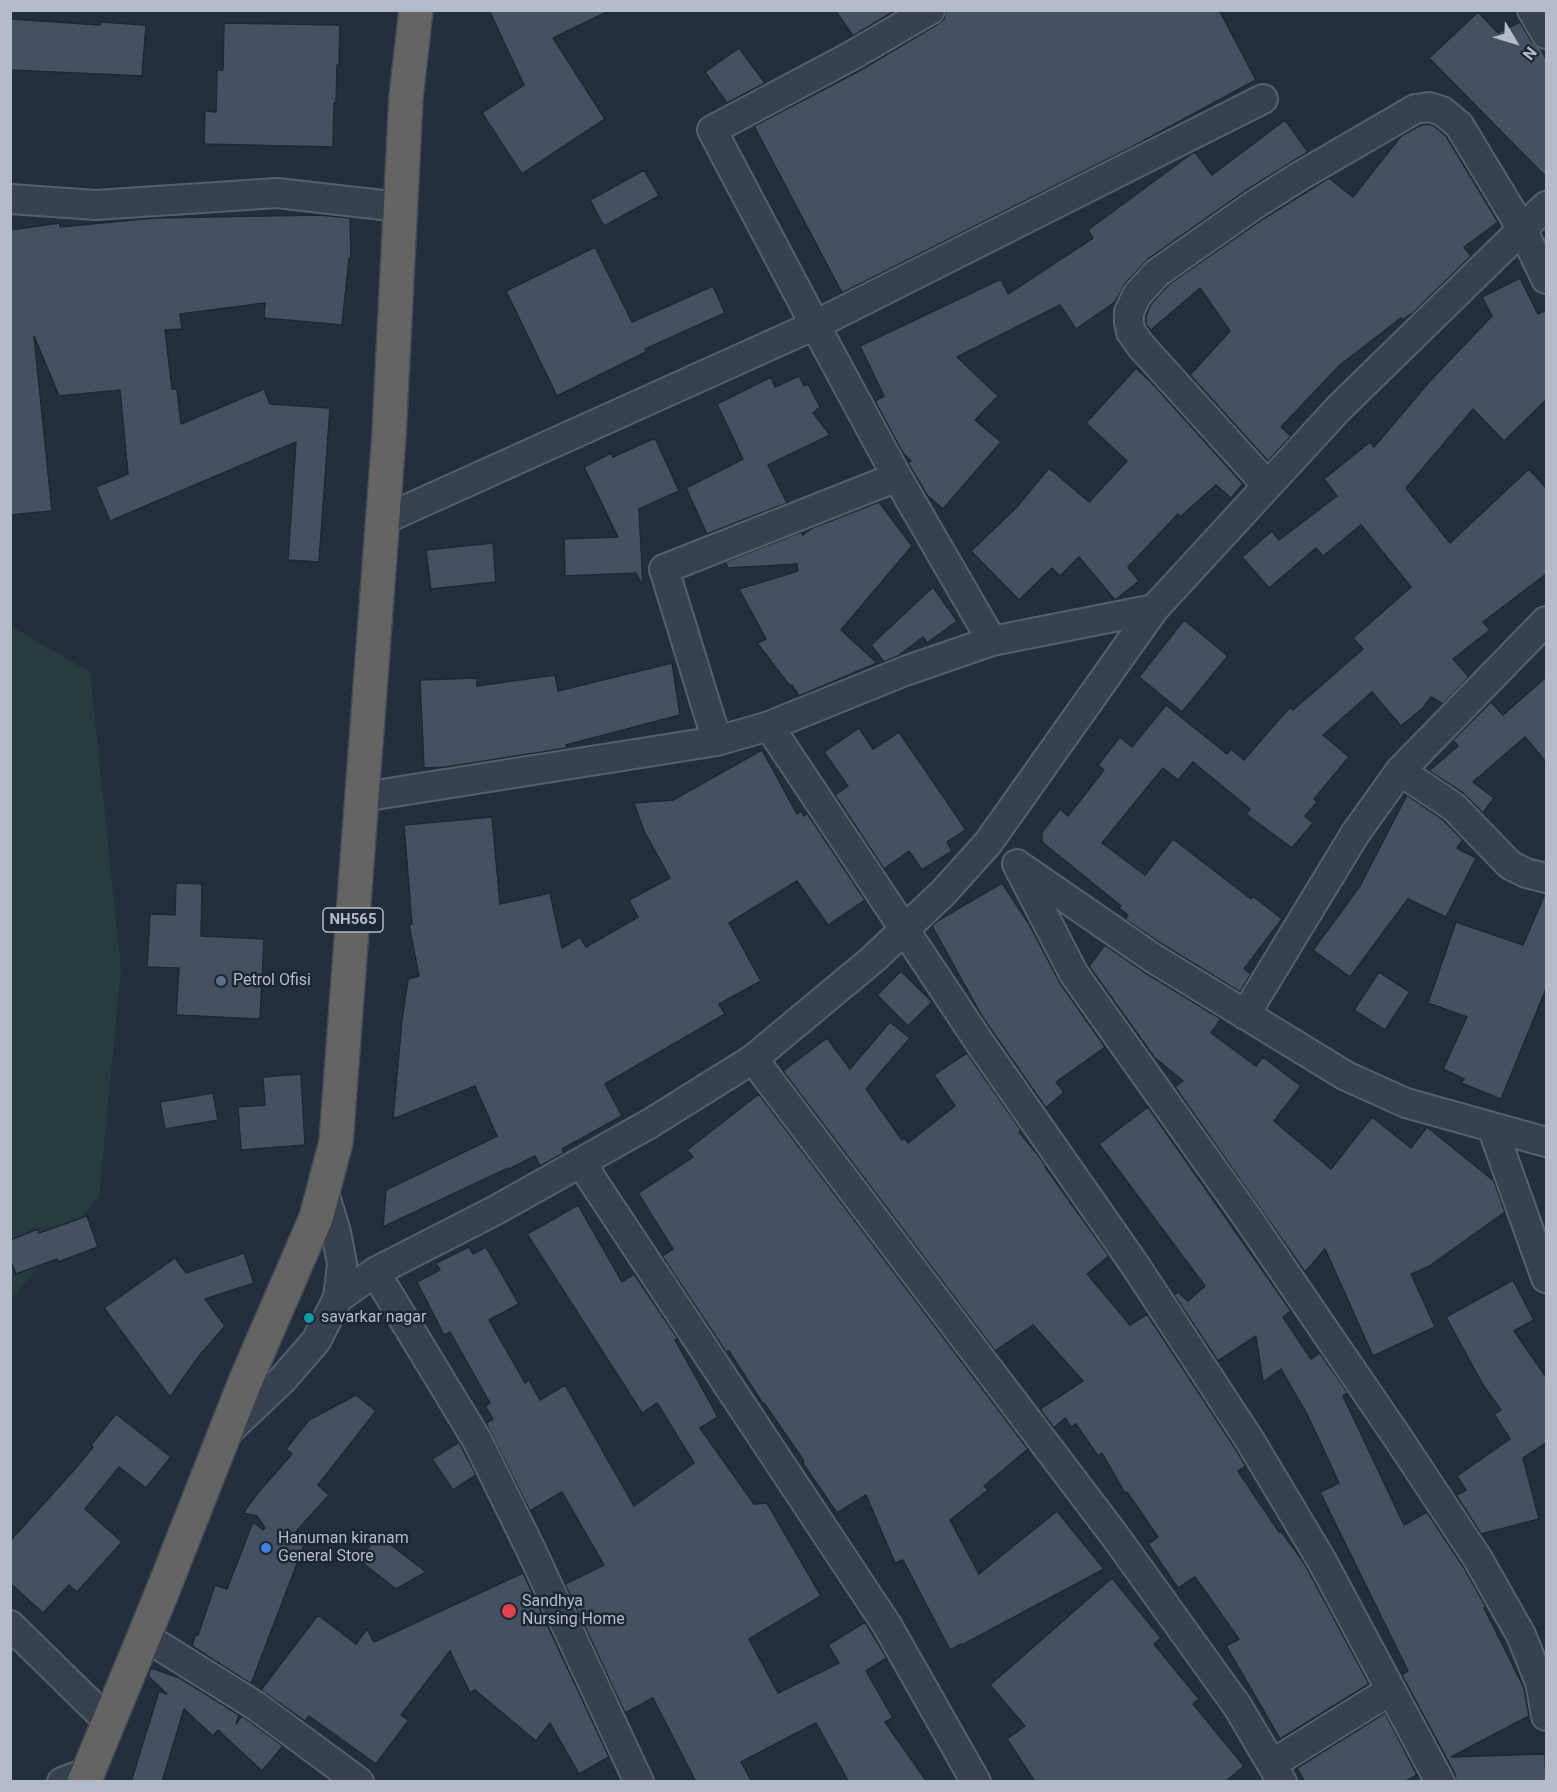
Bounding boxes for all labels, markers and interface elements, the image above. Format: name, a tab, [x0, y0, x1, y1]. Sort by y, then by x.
north arrow	[1485, 12, 1545, 72]
text: N	[1519, 43, 1541, 64]
road number: NH565	[323, 908, 383, 932]
place label: Petrol Ofisi	[233, 971, 311, 991]
marker: Petrol Ofisi	[214, 974, 228, 988]
place label: savarkar nagar	[321, 1308, 426, 1328]
marker: savarkar nagar	[302, 1311, 316, 1325]
place label: Hanuman kiranam General Store	[278, 1529, 409, 1567]
marker: Hanuman kiranam General Store	[259, 1541, 273, 1555]
place label: Sandhya Nursing Home	[522, 1592, 625, 1630]
marker: Sandhya Nursing Home	[500, 1602, 518, 1620]

